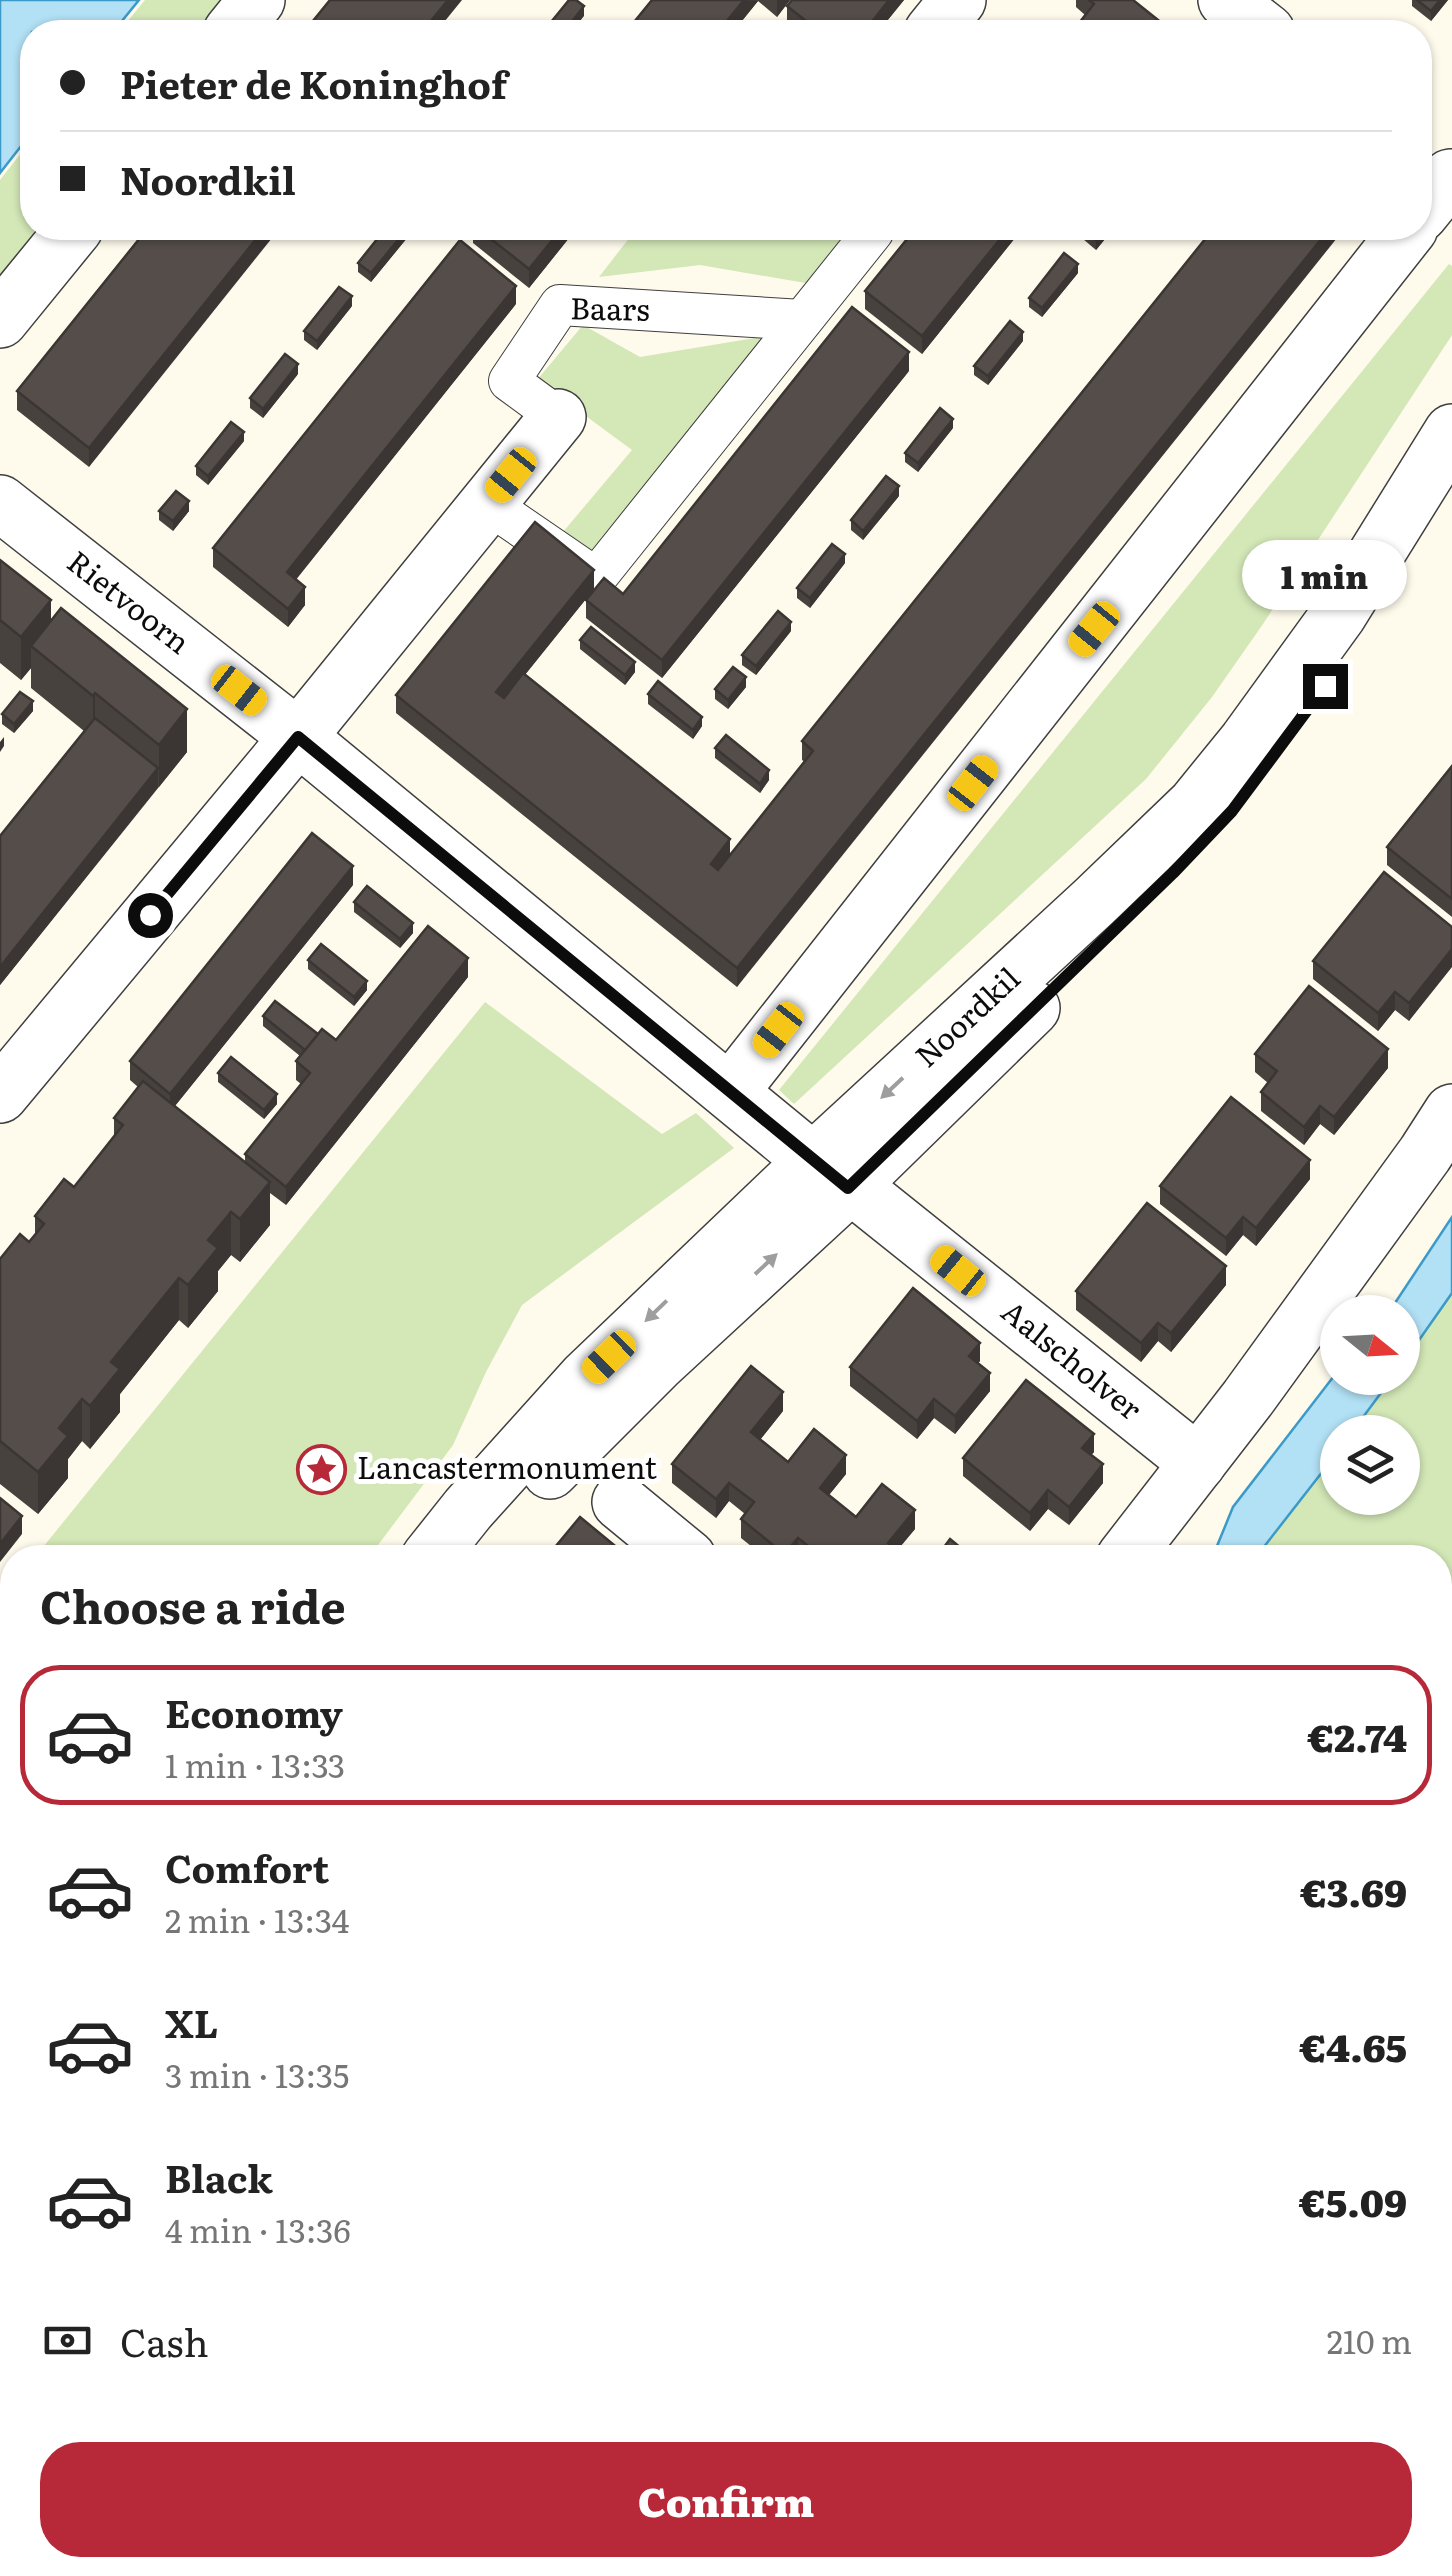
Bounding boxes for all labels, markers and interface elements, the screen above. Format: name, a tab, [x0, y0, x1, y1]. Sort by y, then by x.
text: Pieter de Koninghof	[120, 54, 507, 111]
text: Noordkil	[120, 150, 296, 207]
street label: Baars	[570, 284, 650, 330]
car	[480, 442, 542, 508]
street label: Rietvoorn	[59, 539, 200, 663]
callout: 1 min	[1242, 541, 1408, 611]
text: 1 min	[1281, 551, 1368, 599]
car	[1063, 596, 1125, 662]
car	[206, 660, 272, 720]
route end	[1303, 664, 1348, 709]
car	[943, 750, 1003, 816]
route start	[128, 893, 173, 938]
street label: Noordkil	[904, 956, 1028, 1076]
car	[748, 997, 808, 1063]
one-way arrow	[880, 1076, 905, 1098]
car	[925, 1240, 991, 1302]
one-way arrow	[754, 1253, 778, 1276]
street label: Aalscholver	[993, 1288, 1152, 1429]
north arrow	[1320, 1295, 1420, 1395]
map controls	[1320, 1295, 1420, 1515]
one-way arrow	[645, 1299, 669, 1322]
car	[577, 1325, 641, 1389]
button: layers	[1320, 1415, 1420, 1515]
place icon: Lancastermonument	[296, 1443, 348, 1495]
place label: Lancastermonument	[357, 1444, 657, 1488]
text: Choose a ride	[40, 1571, 346, 1638]
text: Economy	[165, 1683, 343, 1740]
icon: car	[45, 1690, 135, 1780]
text: €2.74	[1307, 1707, 1407, 1764]
text: 1 min · 13:33	[165, 1740, 345, 1788]
text: Comfort	[165, 1838, 329, 1895]
icon: car	[45, 1845, 135, 1935]
text: €3.69	[1300, 1862, 1407, 1919]
text: 2 min · 13:34	[165, 1895, 349, 1943]
text: XL	[165, 1993, 218, 2050]
icon: car	[45, 2000, 135, 2090]
text: €4.65	[1299, 2017, 1407, 2074]
text: 3 min · 13:35	[165, 2050, 349, 2098]
text: Black	[165, 2148, 273, 2205]
icon: car	[45, 2155, 135, 2245]
text: €5.09	[1299, 2172, 1407, 2229]
text: 4 min · 13:36	[165, 2205, 351, 2253]
text: Cash	[120, 2312, 209, 2369]
icon: cash	[40, 2313, 95, 2368]
text: 210 m	[1327, 2316, 1412, 2364]
button: Confirm	[40, 2442, 1412, 2557]

